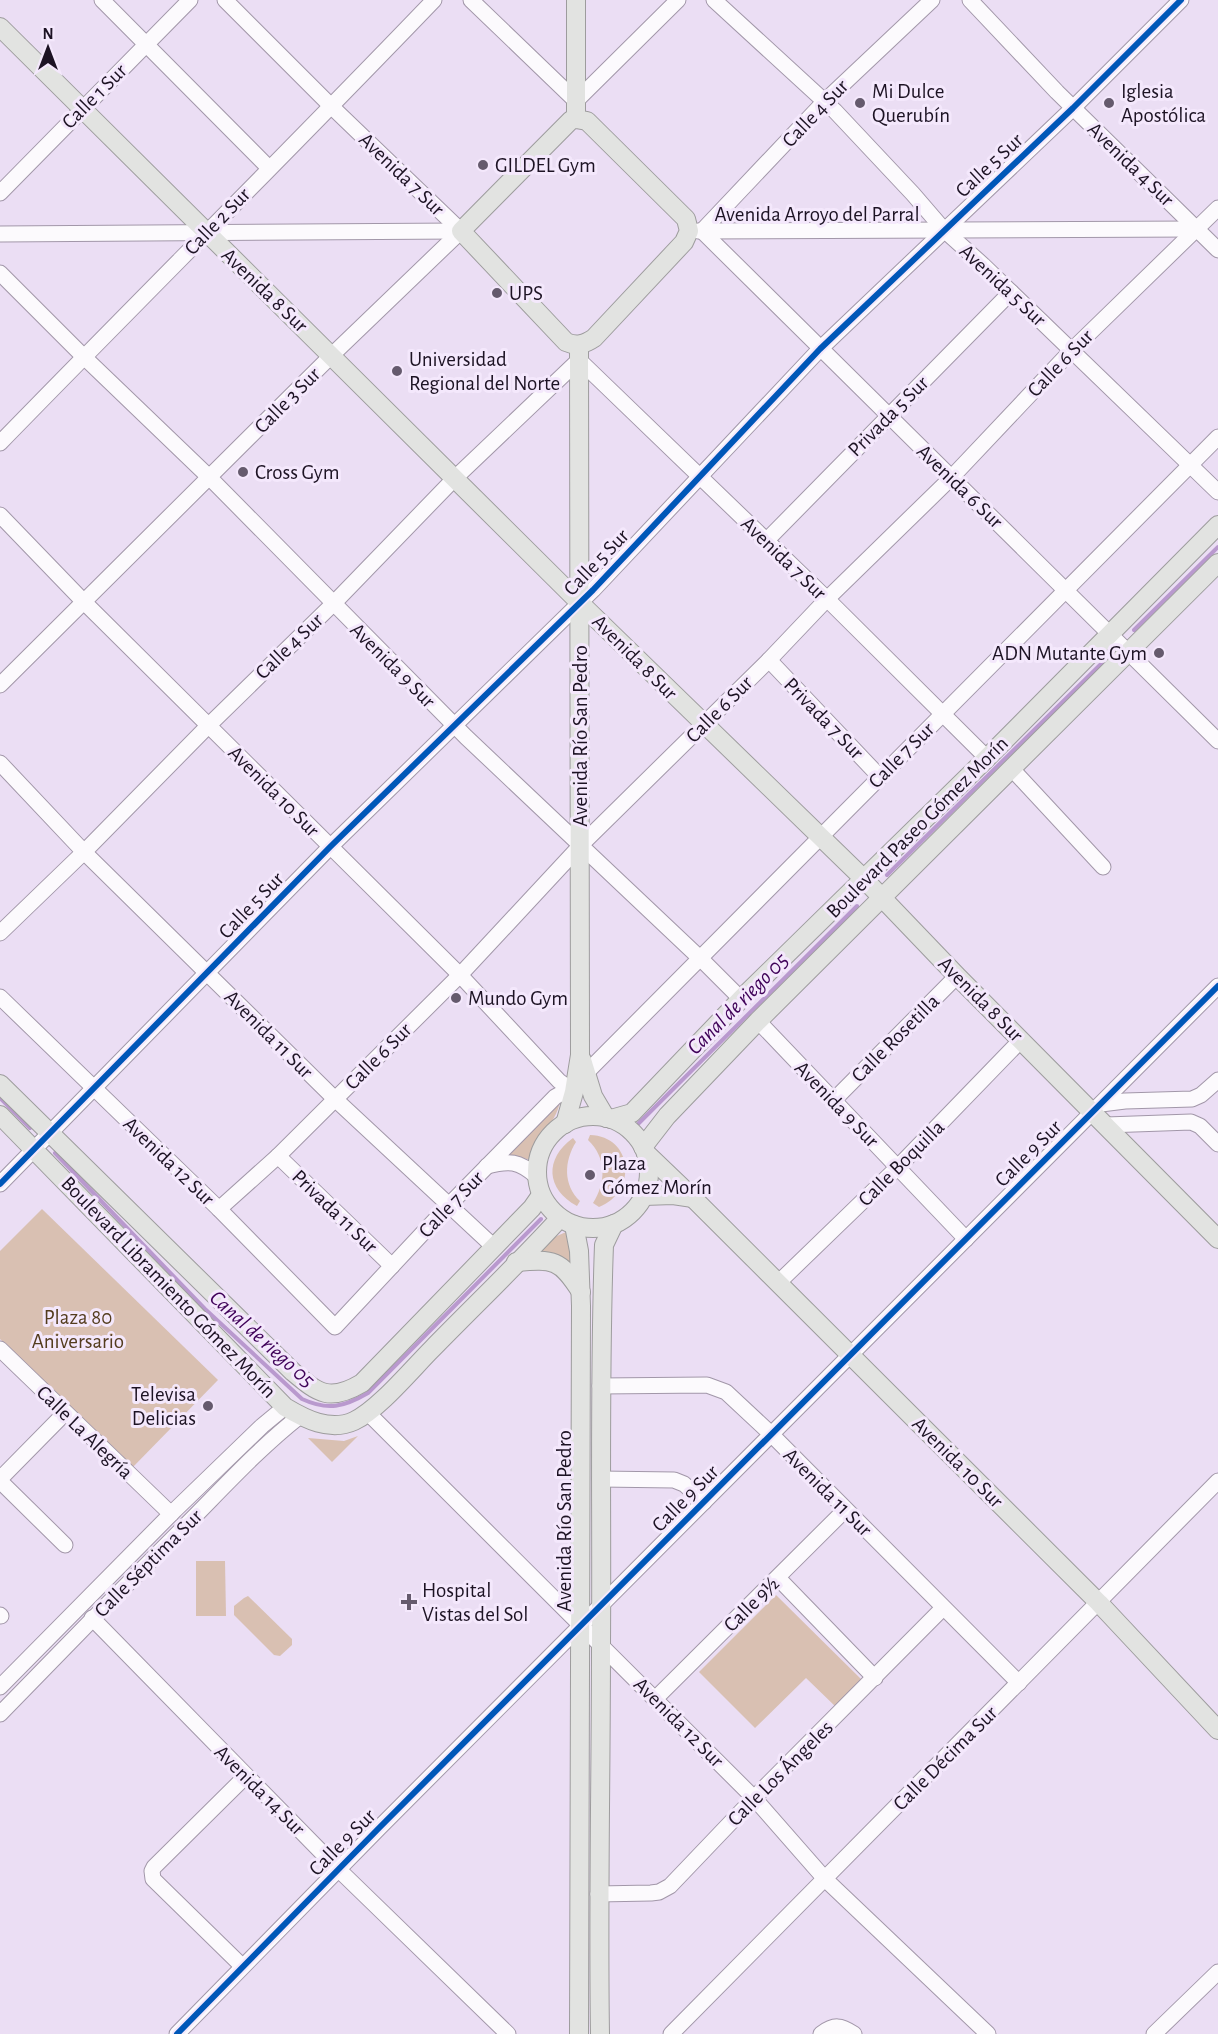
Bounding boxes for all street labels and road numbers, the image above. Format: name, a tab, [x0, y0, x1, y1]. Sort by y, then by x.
street label: Calle 1 Sur	[58, 60, 131, 133]
street label: Calle 4 Sur	[778, 75, 853, 151]
street label: Avenida 4 Sur	[1084, 118, 1178, 211]
street label: Avenida 7 Sur	[355, 129, 448, 220]
street label: Calle 5 Sur	[952, 129, 1027, 202]
street label: Calle 2 Sur	[181, 184, 254, 259]
street label: Avenida Arroyo del Parral	[714, 204, 920, 225]
street label: Avenida 5 Sur	[955, 240, 1050, 330]
street label: Avenida 8 Sur	[218, 244, 312, 336]
street label: Calle 6 Sur	[1023, 325, 1097, 401]
street label: Calle 3 Sur	[250, 363, 324, 437]
street label: Privada 5 Sur	[844, 372, 933, 461]
street label: Avenida 6 Sur	[913, 440, 1007, 532]
street label: Avenida 7 Sur	[737, 513, 830, 604]
street label: Calle 5 Sur	[560, 525, 633, 600]
street label: Calle 4 Sur	[252, 609, 327, 683]
street label: Avenida 8 Sur	[588, 611, 681, 704]
street label: Avenida 9 Sur	[346, 619, 439, 712]
street label: Avenida Río San Pedro	[570, 645, 591, 827]
street label: Calle 6 Sur	[682, 672, 757, 747]
street label: Privada 7 Sur	[780, 674, 868, 763]
street label: Calle 7 Sur	[864, 718, 938, 792]
street label: Boulevard Paseo Gómez Morín	[823, 733, 1012, 922]
street label: Avenida 10 Sur	[224, 742, 323, 841]
street label: Calle 5 Sur	[215, 868, 288, 943]
street label: Avenida 8 Sur	[934, 953, 1027, 1046]
street label: Avenida 11 Sur	[221, 986, 317, 1083]
street label: Calle Rosetilla	[847, 990, 944, 1086]
street label: Calle 6 Sur	[341, 1019, 416, 1094]
street label: Avenida 9 Sur	[791, 1057, 883, 1152]
street label: Avenida 12 Sur	[119, 1113, 218, 1210]
street label: Calle Boquilla	[854, 1116, 949, 1210]
street label: Calle 9 Sur	[991, 1116, 1066, 1191]
street label: Privada 11 Sur	[288, 1166, 382, 1257]
street label: Calle 7 Sur	[415, 1167, 488, 1242]
street label: Boulevard Libramiento Gómez Morín	[57, 1173, 280, 1402]
street label: Calle La Alegría	[33, 1382, 137, 1483]
street label: Avenida 10 Sur	[908, 1413, 1007, 1512]
street label: Avenida Río San Pedro	[554, 1430, 575, 1612]
street label: Avenida 11 Sur	[780, 1444, 876, 1541]
street label: Calle 9 Sur	[648, 1461, 723, 1536]
street label: Calle Séptima Sur	[90, 1505, 206, 1621]
street label: Calle 9½	[720, 1573, 783, 1636]
street label: Avenida 12 Sur	[630, 1673, 728, 1771]
street label: Calle Décima Sur	[889, 1702, 1002, 1814]
street label: Calle Los Ángeles	[722, 1715, 837, 1830]
street label: Avenida 14 Sur	[211, 1741, 309, 1840]
street label: Calle 9 Sur	[305, 1805, 380, 1880]

